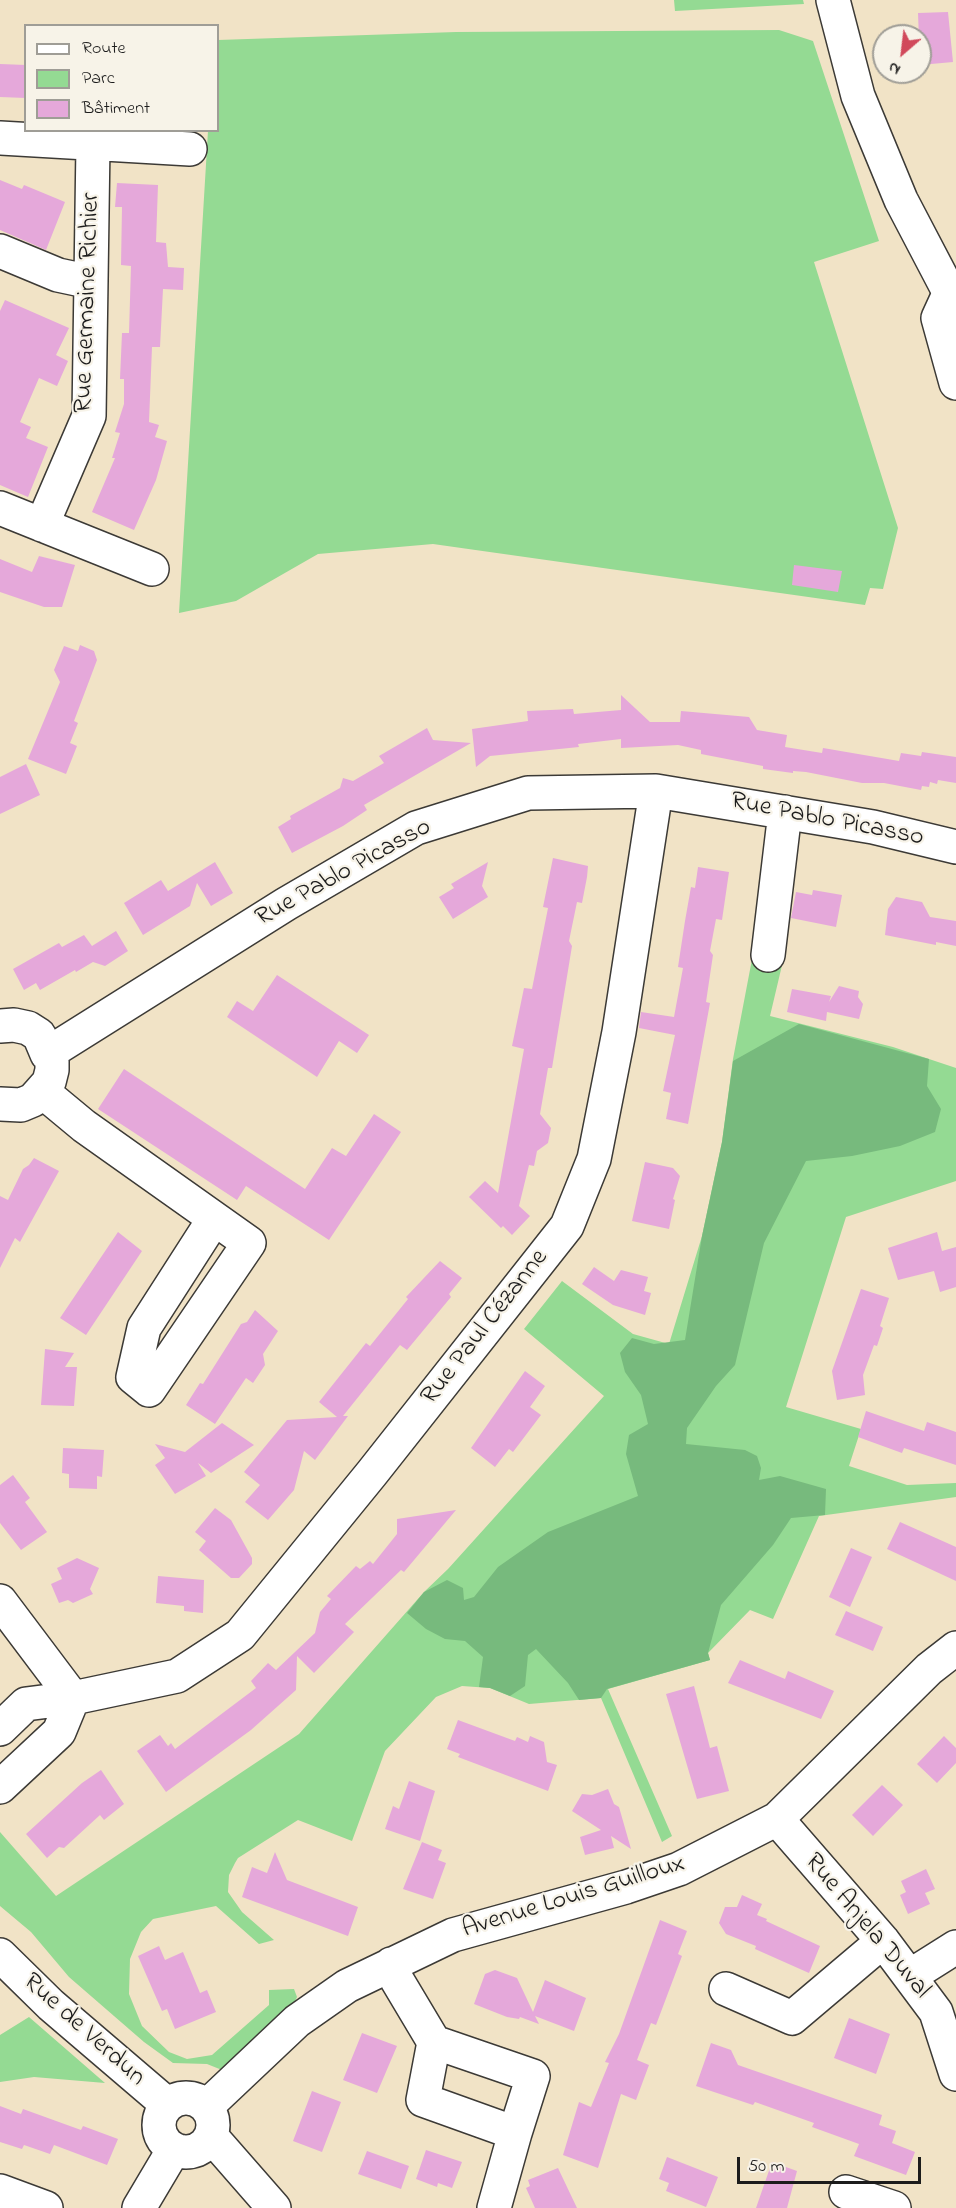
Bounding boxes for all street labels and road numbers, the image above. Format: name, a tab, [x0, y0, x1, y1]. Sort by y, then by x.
street label: Rue Germaine Richier	[70, 192, 108, 414]
street label: Rue Pablo Picasso	[728, 787, 926, 855]
street label: Rue Pablo Picasso	[251, 813, 437, 935]
street label: Rue Paul Cézanne	[416, 1244, 556, 1412]
street label: Rue Anjela Duval	[796, 1848, 936, 2006]
street label: Avenue Louis Guilloux	[459, 1849, 689, 1947]
street label: Rue de Verdun	[15, 1968, 151, 2094]

